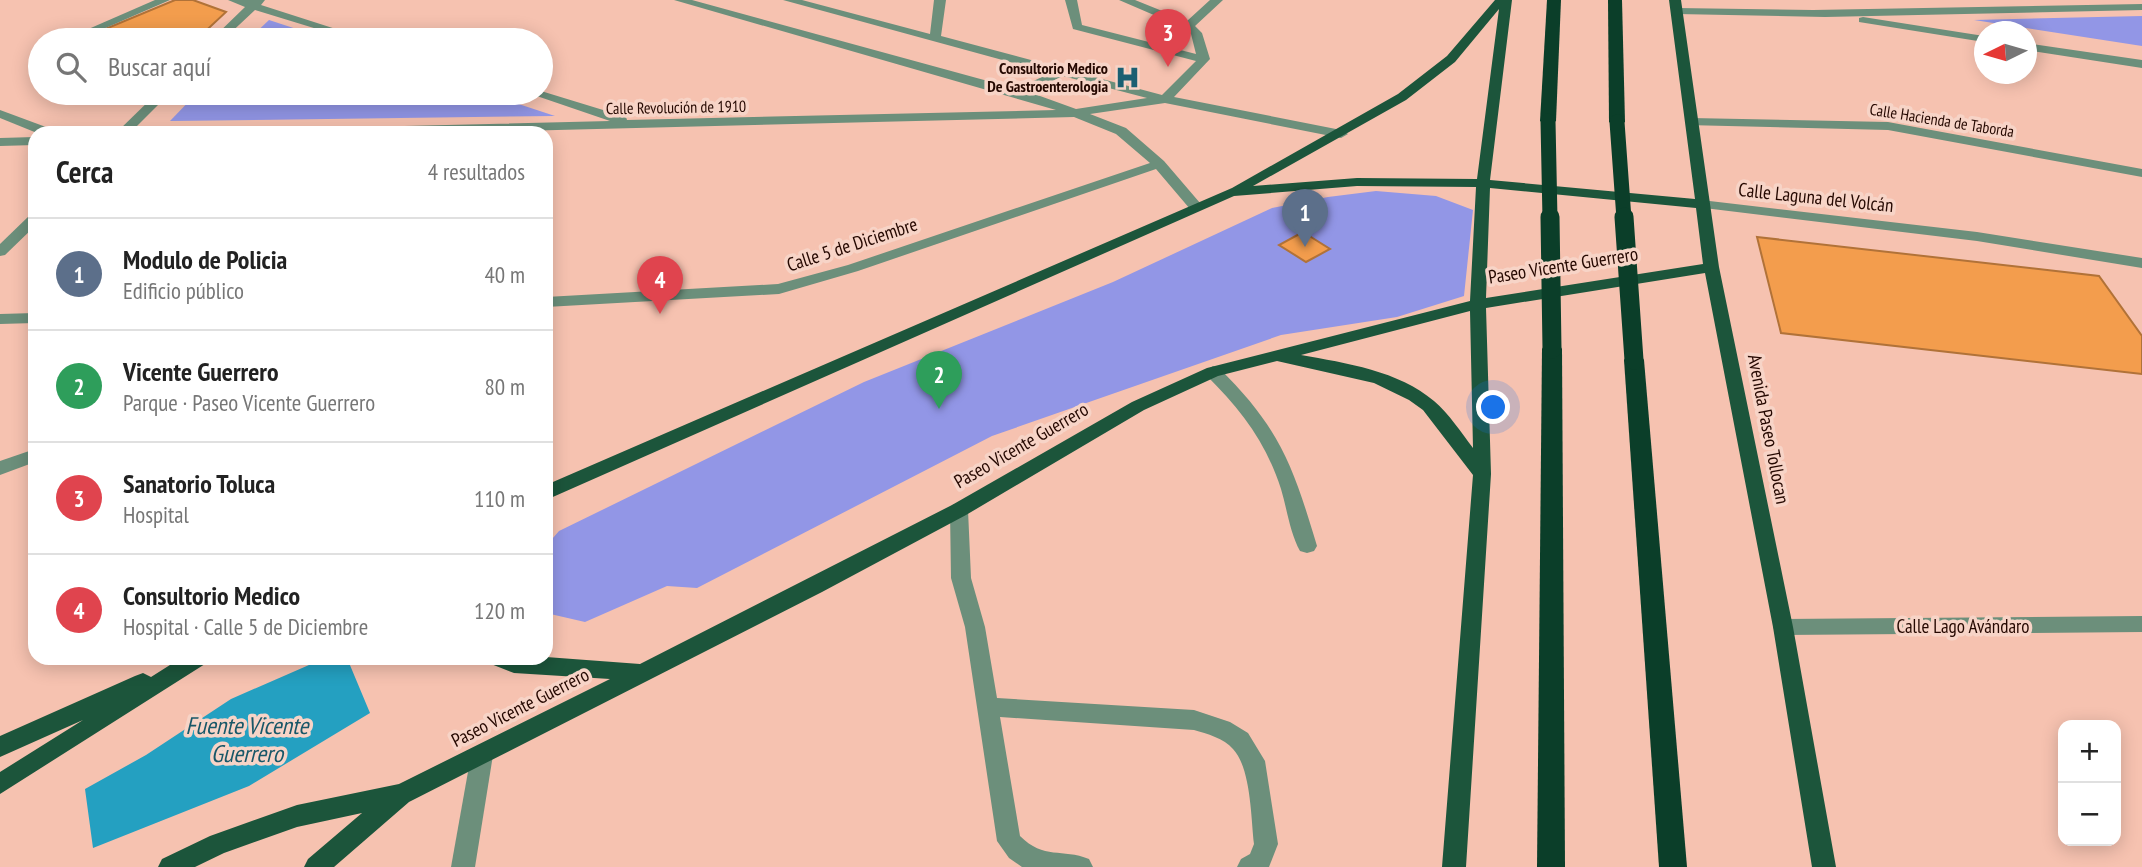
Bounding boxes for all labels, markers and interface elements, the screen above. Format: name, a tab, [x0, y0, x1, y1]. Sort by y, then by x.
pin: 3	[1145, 9, 1191, 67]
north arrow	[1974, 21, 2037, 84]
search box	[28, 28, 553, 105]
icon: search	[52, 48, 90, 86]
text: Buscar aquí	[108, 50, 211, 83]
place label: Consultorio Medico De Gastroenterologia	[987, 58, 1108, 96]
hospital icon: Consultorio Medico De Gastroenterologia	[1114, 63, 1142, 91]
street label: Calle Revolución de 1910	[606, 96, 746, 118]
street label: Calle Hacienda de Taborda	[1868, 99, 2016, 141]
text: Cerca	[56, 152, 113, 191]
text: 4 resultados	[428, 157, 525, 186]
street label: Calle Laguna del Volcán	[1737, 177, 1895, 217]
pin: 1	[1282, 189, 1328, 247]
street label: Calle 5 de Diciembre	[784, 212, 921, 276]
street label: Paseo Vicente Guerrero	[1486, 241, 1640, 289]
text: Modulo de Policia	[123, 243, 287, 276]
pin: 4	[637, 256, 683, 314]
text: 1	[74, 260, 85, 289]
text: 40 m	[484, 260, 525, 289]
text: Edificio público	[123, 276, 244, 305]
pin: 2	[916, 351, 962, 409]
street label: Avenida Paseo Tollocan	[1743, 352, 1795, 506]
text: Vicente Guerrero	[123, 355, 279, 388]
text: 2	[74, 372, 85, 401]
text: 80 m	[484, 372, 525, 401]
text: Parque · Paseo Vicente Guerrero	[123, 388, 375, 417]
your location	[1476, 390, 1510, 424]
street label: Paseo Vicente Guerrero	[950, 397, 1092, 493]
text: Sanatorio Toluca	[123, 467, 275, 500]
text: 3	[74, 484, 85, 513]
text: 110 m	[474, 484, 525, 513]
text: Hospital	[123, 500, 189, 529]
text: Consultorio Medico	[123, 579, 300, 612]
text: 4	[74, 596, 85, 625]
text: 120 m	[474, 596, 525, 625]
text: Hospital · Calle 5 de Diciembre	[123, 612, 368, 641]
street label: Calle Lago Avándaro	[1897, 614, 2029, 638]
street label: Paseo Vicente Guerrero	[447, 662, 593, 752]
water label: Fuente Vicente Guerrero	[186, 710, 310, 769]
map controls	[2058, 720, 2121, 846]
button: +	[2058, 720, 2121, 783]
button: −	[2058, 783, 2121, 846]

